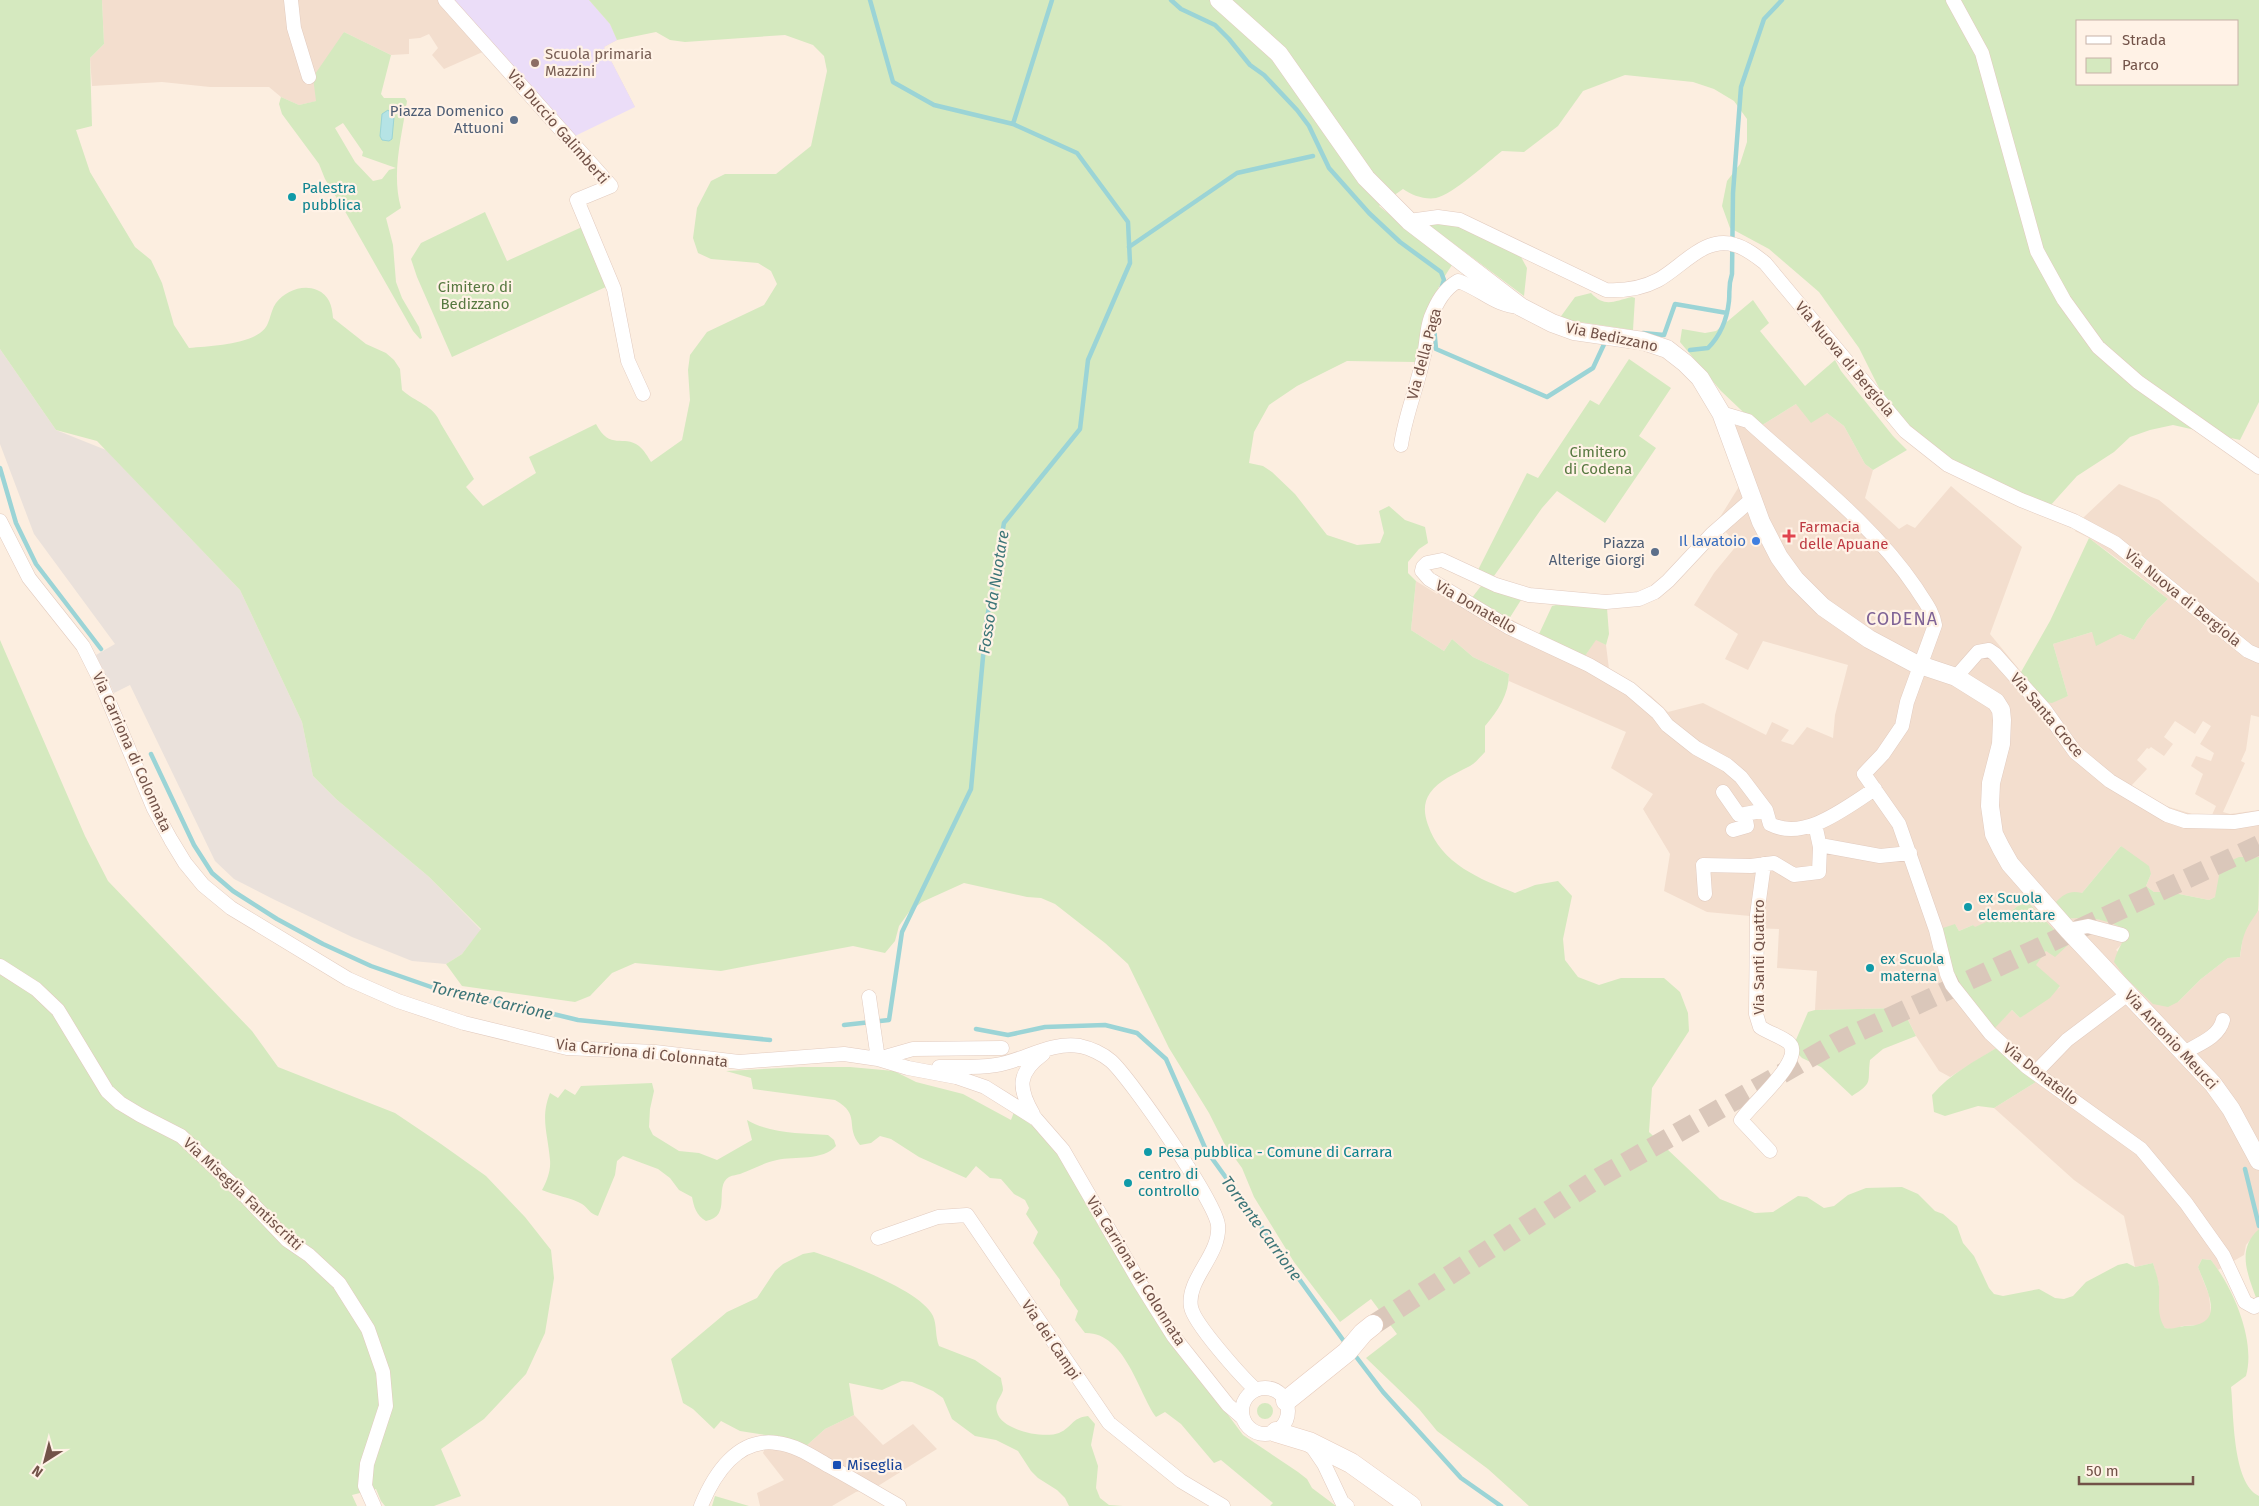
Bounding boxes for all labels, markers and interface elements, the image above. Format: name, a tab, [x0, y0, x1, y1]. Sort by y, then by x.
legend	[2076, 20, 2239, 85]
text: Strada	[2122, 31, 2166, 49]
place label: Scuola primaria Mazzini	[545, 45, 652, 80]
text: Parco	[2122, 56, 2159, 74]
marker: Scuola primaria Mazzini	[529, 57, 541, 69]
street label: Via Duccio Galimberti	[503, 66, 613, 188]
place label: Piazza Domenico Attuoni	[390, 102, 504, 137]
marker: Piazza Domenico Attuoni	[508, 114, 520, 126]
place label: Palestra pubblica	[302, 179, 361, 214]
marker: Palestra pubblica	[286, 191, 298, 203]
park label: Cimitero di Bedizzano	[438, 278, 512, 313]
street label: Via Nuova di Bergiola	[1792, 298, 1898, 420]
street label: Via della Paga	[1403, 306, 1445, 402]
street label: Via Bedizzano	[1564, 318, 1660, 356]
park label: Cimitero di Codena	[1564, 443, 1632, 478]
place label: Farmacia delle Apuane	[1799, 518, 1888, 553]
water label: Fosso da Nuotare	[974, 529, 1013, 655]
marker: Farmacia delle Apuane	[1783, 530, 1795, 542]
place label: Il lavatoio	[1679, 532, 1746, 550]
place label: Piazza Alterige Giorgi	[1549, 534, 1645, 569]
marker: Il lavatoio	[1750, 535, 1762, 547]
street label: Via Nuova di Bergiola	[2121, 545, 2245, 651]
marker: Piazza Alterige Giorgi	[1649, 546, 1661, 558]
street label: Via Donatello	[1432, 576, 1520, 638]
district label: CODENA	[1866, 608, 1938, 630]
street label: Via Carriona di Colonnata	[89, 669, 175, 835]
street label: Via Santa Croce	[2006, 669, 2088, 761]
place label: ex Scuola elementare	[1978, 889, 2055, 924]
street label: Via Santi Quattro	[1750, 899, 1768, 1015]
marker: ex Scuola elementare	[1962, 901, 1974, 913]
place label: ex Scuola materna	[1880, 950, 1944, 985]
marker: ex Scuola materna	[1864, 962, 1876, 974]
water label: Torrente Carrione	[429, 977, 555, 1024]
street label: Via Antonio Meucci	[2121, 987, 2221, 1093]
street label: Via Carriona di Colonnata	[555, 1035, 729, 1071]
street label: Via Donatello	[2000, 1039, 2082, 1109]
street label: Via Miseglia Fantiscritti	[180, 1134, 306, 1254]
place label: Pesa pubblica - Comune di Carrara	[1158, 1143, 1392, 1161]
marker: Pesa pubblica - Comune di Carrara	[1142, 1146, 1154, 1158]
place label: centro di controllo	[1138, 1165, 1199, 1200]
water label: Torrente Carrione	[1217, 1172, 1306, 1284]
marker: centro di controllo	[1122, 1177, 1134, 1189]
street label: Via Carriona di Colonnata	[1083, 1193, 1189, 1349]
street label: Via dei Campi	[1018, 1297, 1084, 1383]
north arrow	[20, 1436, 70, 1486]
scale bar	[2079, 1454, 2193, 1486]
place label: Miseglia	[847, 1456, 903, 1474]
marker: Miseglia	[831, 1459, 843, 1471]
text: N	[29, 1462, 46, 1481]
text: 50 m	[2086, 1462, 2119, 1480]

